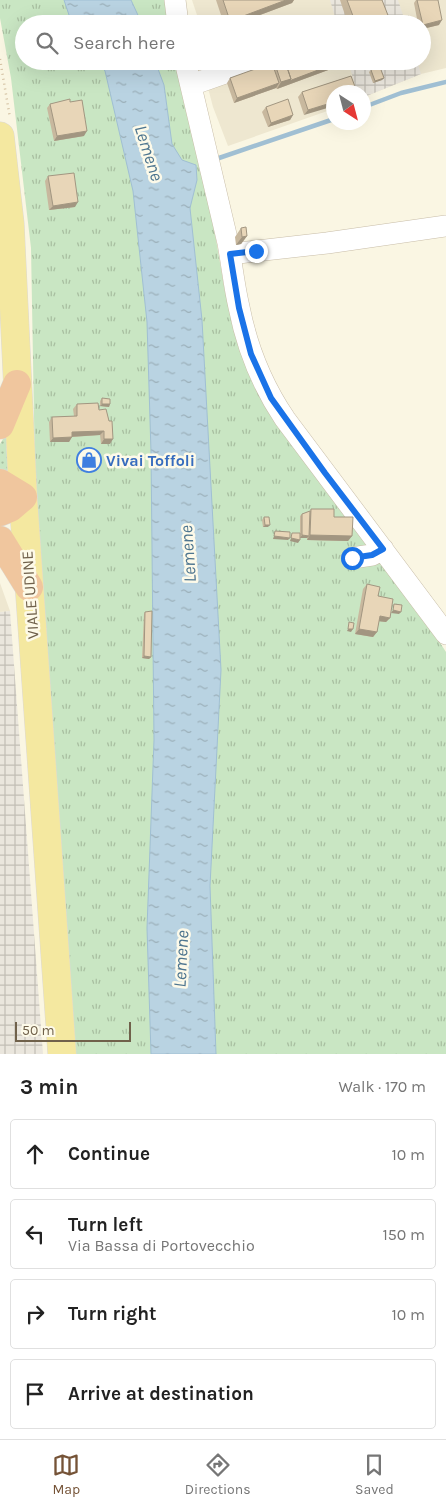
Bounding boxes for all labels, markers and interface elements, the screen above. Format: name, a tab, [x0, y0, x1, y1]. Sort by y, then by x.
search box	[15, 15, 431, 70]
icon: search	[33, 29, 61, 57]
text: Search here	[73, 32, 175, 54]
north arrow	[326, 85, 371, 130]
water label: Lemene	[130, 122, 168, 184]
route end	[245, 240, 268, 263]
shop icon: Vivai Toffoli	[76, 447, 102, 473]
place label: Vivai Toffoli	[106, 451, 195, 470]
water label: Lemene	[175, 525, 201, 583]
route start	[341, 547, 364, 570]
street label: VIALE UDINE	[17, 550, 43, 640]
water label: Lemene	[169, 930, 193, 988]
scale bar	[15, 1019, 131, 1042]
text: 50 m	[22, 1022, 55, 1039]
text: 3 min	[20, 1075, 78, 1099]
text: Walk · 170 m	[338, 1077, 426, 1096]
icon: ahead	[21, 1140, 49, 1168]
text: Continue	[68, 1143, 150, 1165]
text: 10 m	[391, 1145, 425, 1164]
text: Turn left	[68, 1214, 143, 1236]
icon: left	[21, 1220, 49, 1248]
text: 150 m	[382, 1225, 425, 1244]
text: Via Bassa di Portovecchio	[68, 1236, 255, 1255]
icon: right	[21, 1300, 49, 1328]
text: Turn right	[68, 1303, 157, 1325]
text: 10 m	[391, 1305, 425, 1324]
icon: arrive	[21, 1380, 49, 1408]
text: Arrive at destination	[68, 1383, 254, 1405]
tab: Map	[52, 1451, 80, 1498]
tab: Directions	[185, 1451, 251, 1498]
tab: Saved	[355, 1451, 394, 1498]

